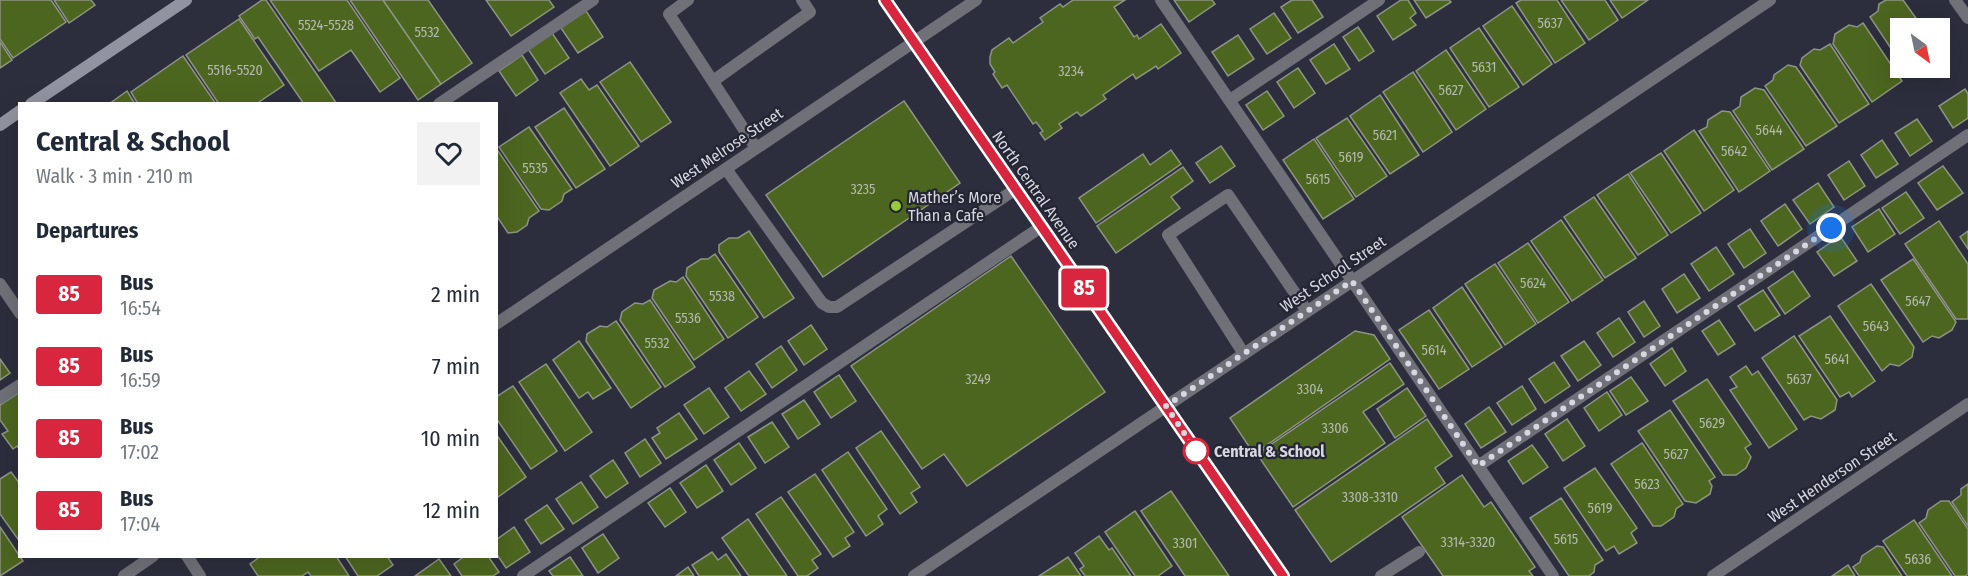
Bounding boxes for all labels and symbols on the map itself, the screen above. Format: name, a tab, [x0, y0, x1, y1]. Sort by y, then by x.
house number: 5637	[1537, 15, 1563, 32]
house number: 5524-5528	[298, 17, 354, 34]
north arrow	[1890, 18, 1950, 78]
house number: 5532	[414, 24, 440, 41]
house number: 5631	[1472, 59, 1496, 76]
house number: 5516-5520	[207, 62, 263, 79]
house number: 3234	[1058, 63, 1084, 80]
house number: 5627	[1439, 82, 1464, 99]
street label: West Melrose Street	[668, 103, 787, 192]
house number: 5644	[1756, 122, 1783, 139]
street label: North Central Avenue	[988, 127, 1084, 253]
house number: 5621	[1373, 127, 1397, 144]
house number: 5642	[1721, 143, 1747, 160]
house number: 5619	[1338, 149, 1364, 166]
house number: 5535	[522, 160, 548, 177]
house number: 5615	[1306, 171, 1330, 188]
house number: 3235	[850, 181, 876, 198]
place label: Mather’s More Than a Cafe	[908, 188, 1001, 225]
marker: Mather’s More Than a Cafe	[889, 199, 903, 213]
your location	[1816, 213, 1846, 243]
street label: West School Street	[1277, 231, 1390, 316]
line badge: 85	[1057, 268, 1111, 308]
house number: 5624	[1520, 275, 1546, 292]
house number: 5538	[709, 288, 735, 305]
house number: 5647	[1905, 293, 1931, 310]
house number: 5536	[675, 310, 701, 327]
house number: 5643	[1863, 318, 1889, 335]
house number: 5532	[644, 335, 670, 352]
house number: 5614	[1422, 342, 1447, 359]
house number: 5641	[1825, 351, 1849, 368]
house number: 3249	[965, 371, 991, 388]
house number: 5637	[1786, 371, 1812, 388]
house number: 3304	[1297, 381, 1324, 398]
house number: 5629	[1699, 415, 1725, 432]
house number: 3306	[1322, 420, 1348, 437]
street label: West Henderson Street	[1764, 427, 1900, 527]
marker: Central & School	[1183, 438, 1209, 464]
place label: Central & School	[1214, 442, 1325, 461]
house number: 5627	[1664, 446, 1689, 463]
house number: 5623	[1634, 476, 1660, 493]
house number: 3308-3310	[1342, 489, 1398, 506]
house number: 5619	[1587, 500, 1613, 517]
house number: 5615	[1554, 531, 1578, 548]
house number: 3314-3320	[1441, 534, 1495, 551]
house number: 3301	[1172, 535, 1198, 552]
house number: 5636	[1905, 551, 1931, 568]

